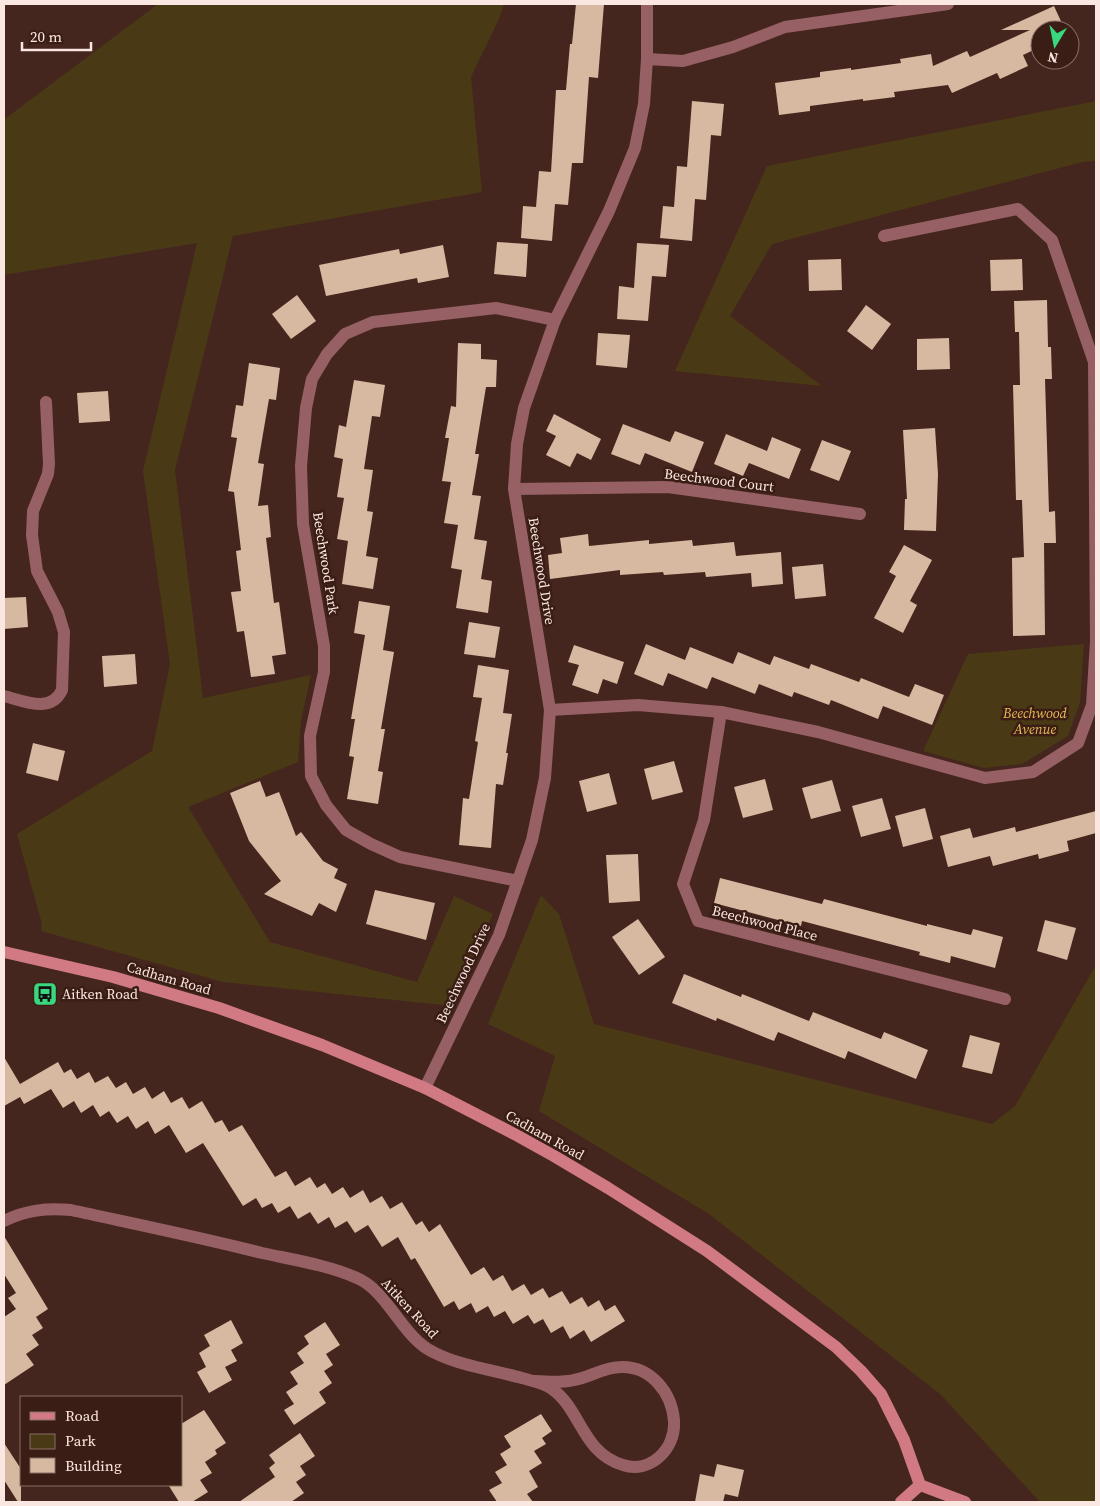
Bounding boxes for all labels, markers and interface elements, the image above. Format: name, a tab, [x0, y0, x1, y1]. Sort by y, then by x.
scale bar	[22, 20, 91, 52]
north arrow	[1030, 20, 1080, 70]
text: 20 m	[30, 26, 62, 47]
text: N	[1046, 47, 1060, 69]
street label: Beechwood Court	[663, 463, 775, 497]
street label: Beechwood Park	[308, 510, 344, 616]
street label: Beechwood Drive	[524, 516, 560, 626]
park label: Beechwood Avenue	[1002, 703, 1068, 739]
street label: Beechwood Place	[710, 900, 820, 946]
street label: Beechwood Drive	[431, 920, 495, 1026]
street label: Cadham Road	[124, 956, 214, 1000]
bus stop icon: Aitken Road	[32, 981, 58, 1007]
place label: Aitken Road	[62, 984, 138, 1004]
street label: Cadham Road	[502, 1105, 588, 1165]
street label: Aitken Road	[377, 1273, 443, 1343]
legend	[20, 1396, 182, 1486]
text: Road	[65, 1405, 99, 1426]
text: Park	[65, 1430, 97, 1451]
text: Building	[65, 1455, 122, 1476]

